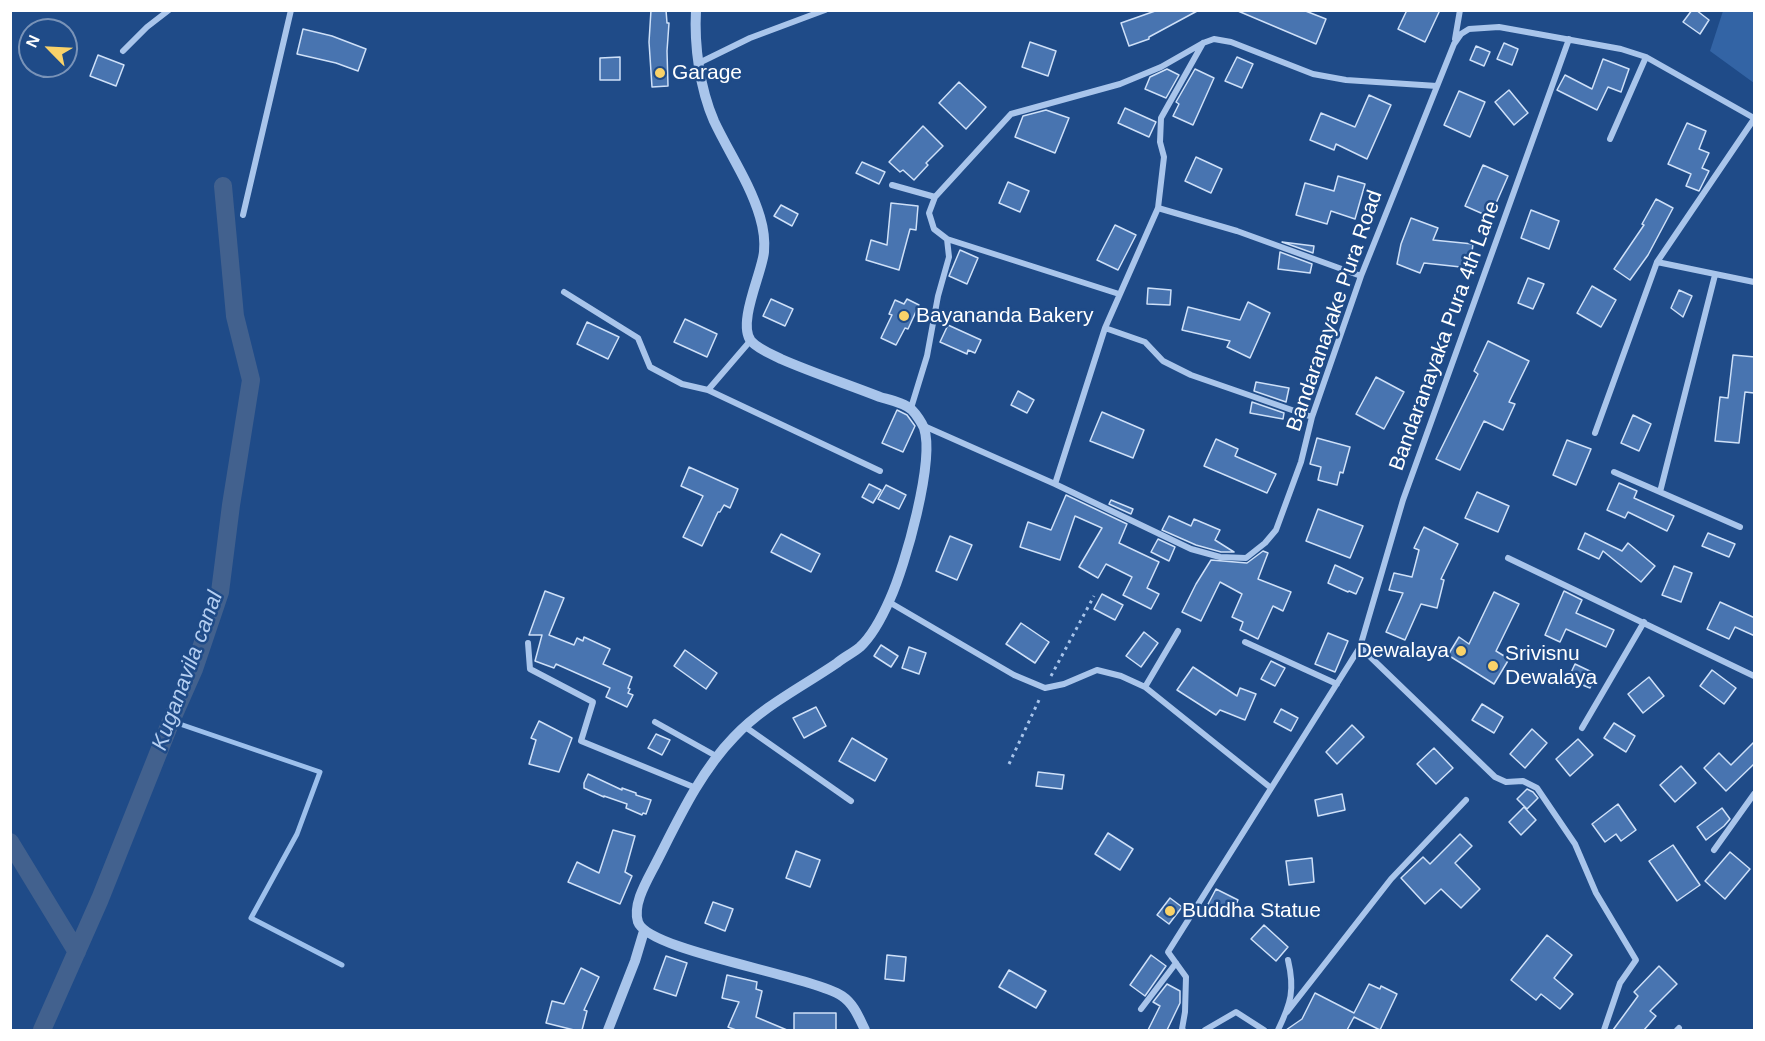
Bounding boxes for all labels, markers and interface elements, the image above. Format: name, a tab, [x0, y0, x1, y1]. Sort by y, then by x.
north arrow	[18, 18, 78, 78]
text: N	[23, 33, 43, 50]
place label: Garage	[672, 60, 742, 86]
marker: Garage	[653, 66, 667, 80]
street label: Bandaranayake Pura Road	[1282, 187, 1388, 435]
street label: Bandaranayaka Pura 4th Lane	[1384, 198, 1506, 474]
place label: Bayananda Bakery	[916, 303, 1093, 329]
marker: Bayananda Bakery	[897, 309, 911, 323]
water label: Kuganavila canal	[147, 588, 229, 754]
place label: Dewalaya	[1357, 638, 1449, 664]
place label: Srivisnu Dewalaya	[1505, 641, 1597, 691]
marker: Dewalaya	[1454, 644, 1468, 658]
marker: Srivisnu Dewalaya	[1486, 659, 1500, 673]
place label: Buddha Statue	[1182, 898, 1321, 924]
marker: Buddha Statue	[1163, 904, 1177, 918]

